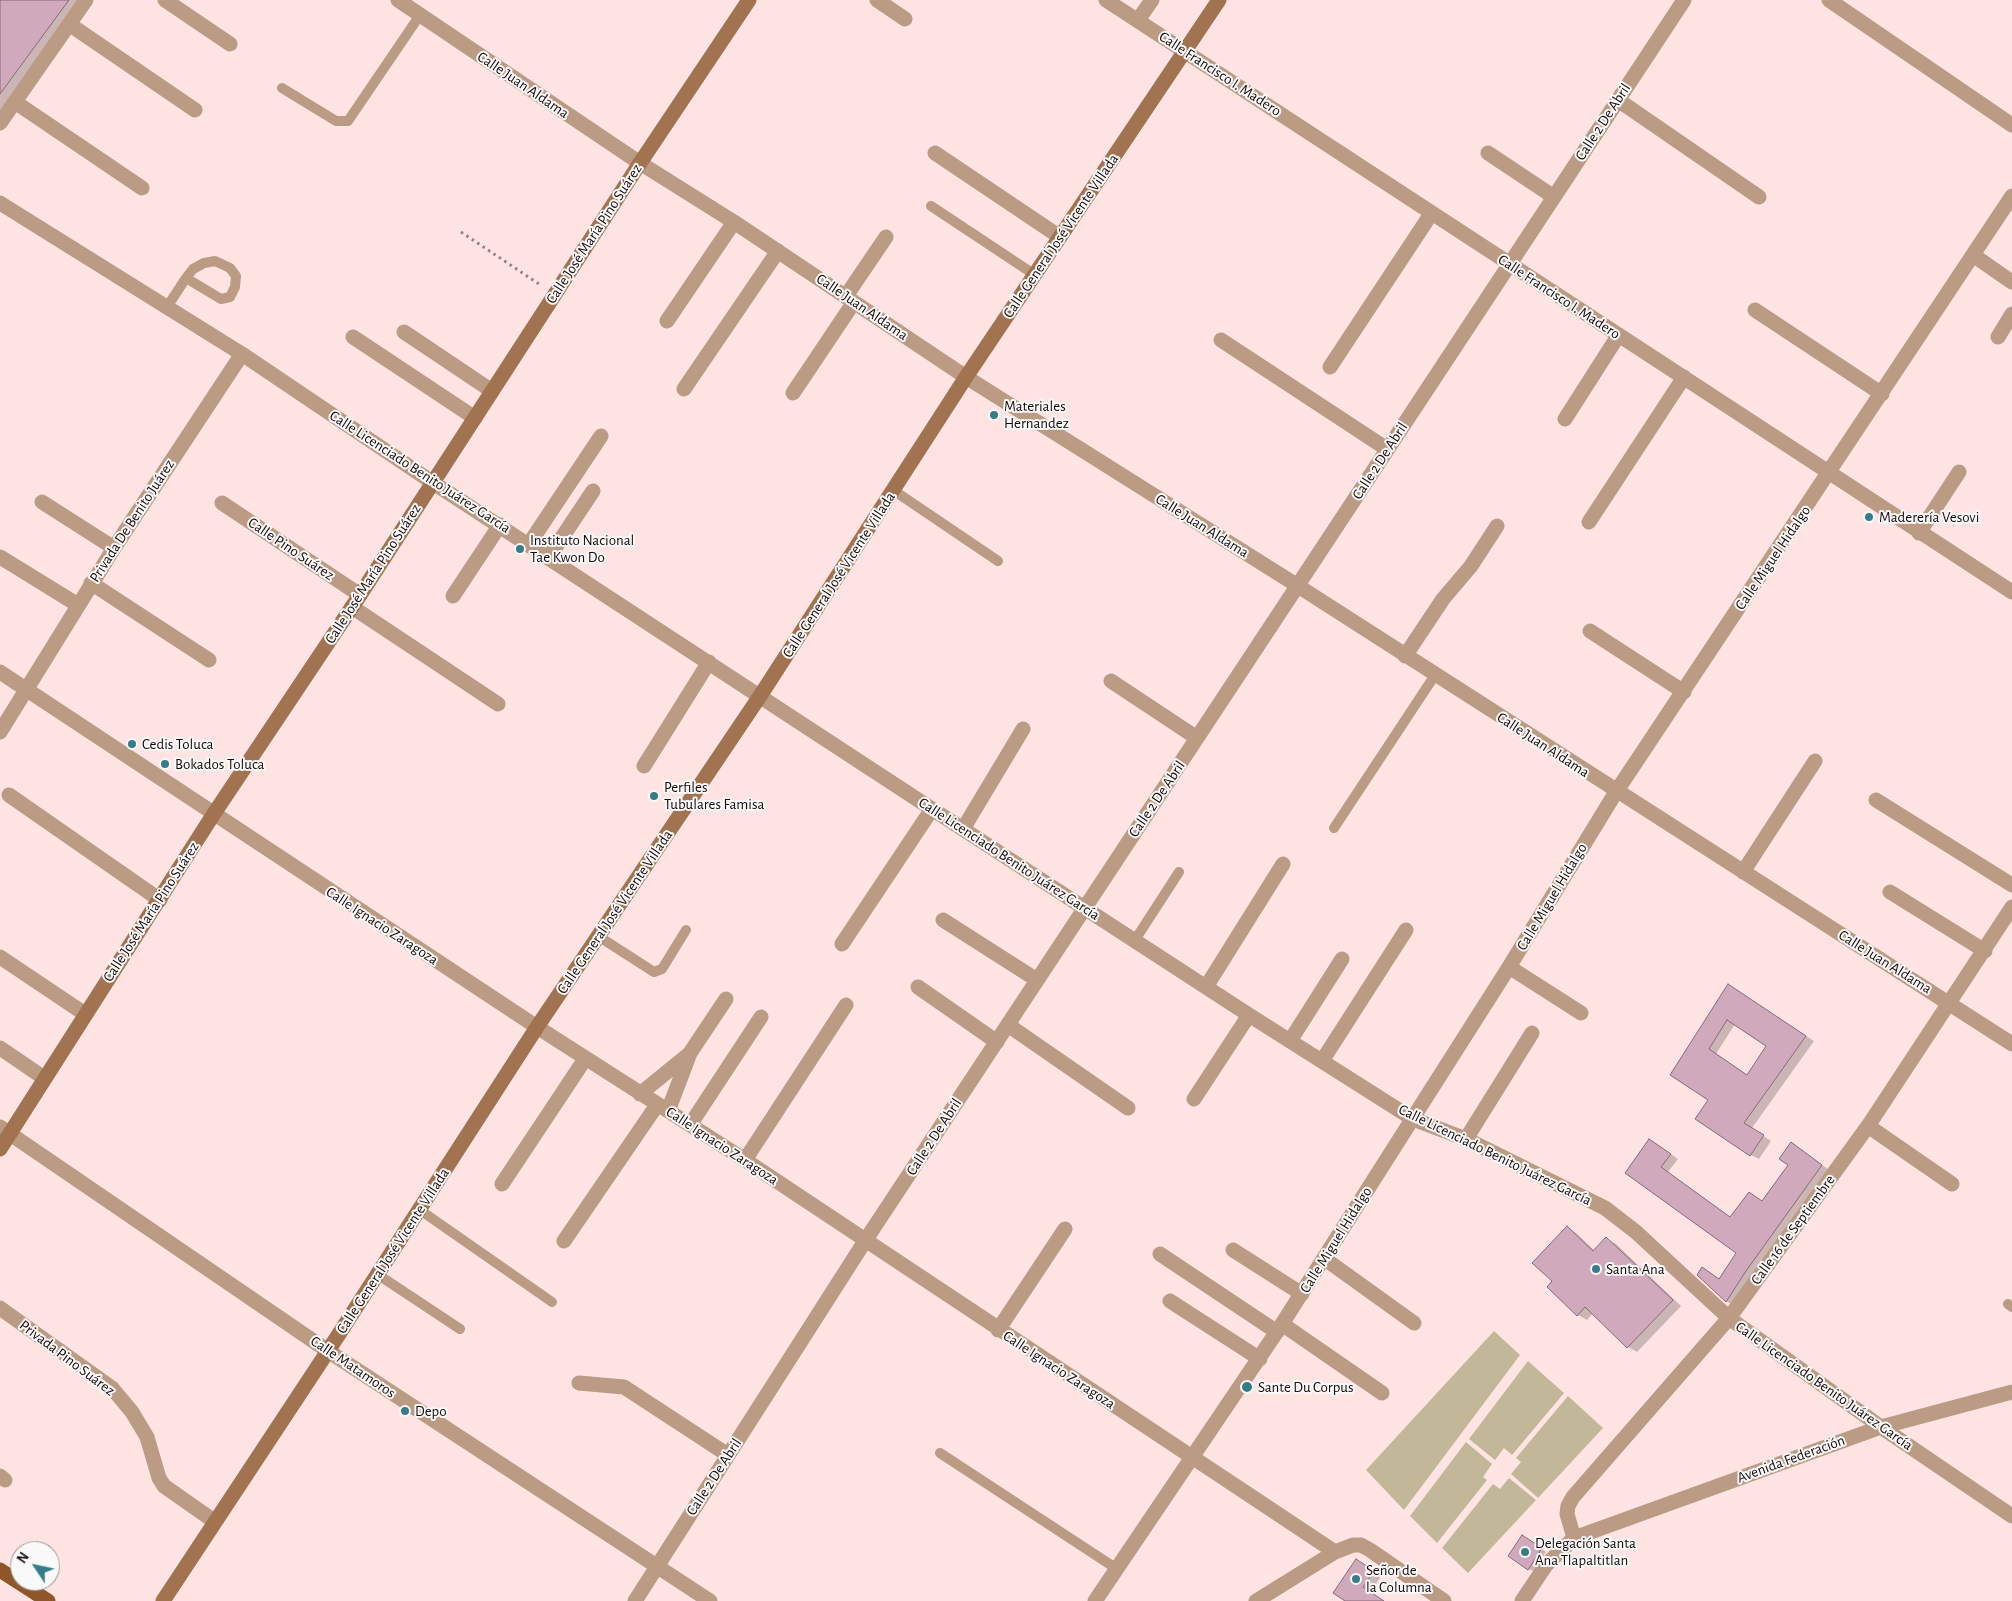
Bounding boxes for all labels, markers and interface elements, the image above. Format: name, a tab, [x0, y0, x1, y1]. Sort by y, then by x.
street label: Calle Francisco I. Madero	[1155, 28, 1285, 120]
street label: Calle Juan Aldama	[474, 48, 572, 122]
street label: Calle 2 De Abril	[1571, 80, 1635, 164]
street label: Calle General José Vicente Villada	[999, 151, 1123, 321]
street label: Calle José María Pino Suárez	[542, 161, 646, 307]
street label: Calle Francisco I. Madero	[1494, 251, 1624, 343]
street label: Calle Juan Aldama	[813, 270, 911, 344]
place label: Materiales Hernandez	[1004, 397, 1069, 432]
street label: Calle Licenciado Benito Juárez García	[326, 407, 514, 537]
marker: Materiales Hernandez	[988, 409, 1000, 421]
street label: Calle 2 De Abril	[1348, 419, 1412, 503]
street label: Privada De Benito Juárez	[86, 456, 178, 586]
street label: Calle General José Vicente Villada	[779, 489, 899, 661]
street label: Calle Juan Aldama	[1152, 490, 1252, 562]
street label: Calle José María Pino Suárez	[321, 501, 425, 647]
street label: Calle Miguel Hidalgo	[1731, 502, 1815, 614]
place label: Maderería Vesovi	[1879, 508, 1979, 526]
marker: Maderería Vesovi	[1863, 511, 1875, 523]
street label: Calle Pino Suárez	[245, 514, 337, 584]
place label: Instituto Nacional Tae Kwon Do	[530, 531, 634, 566]
marker: Instituto Nacional Tae Kwon Do	[514, 543, 526, 555]
street label: Calle Juan Aldama	[1493, 708, 1593, 782]
place label: Cedis Toluca	[142, 735, 213, 753]
marker: Cedis Toluca	[126, 738, 138, 750]
place label: Bokados Toluca	[175, 755, 265, 773]
street label: Calle 2 De Abril	[1125, 757, 1189, 841]
marker: Bokados Toluca	[159, 758, 171, 770]
place label: Perfiles Tubulares Famisa	[664, 778, 764, 813]
marker: Perfiles Tubulares Famisa	[648, 790, 660, 802]
street label: Calle Licenciado Benito Juárez García	[915, 794, 1103, 924]
street label: Calle General José Vicente Villada	[553, 827, 677, 997]
street label: Calle José María Pino Suárez	[99, 839, 203, 985]
street label: Calle Miguel Hidalgo	[1513, 840, 1591, 954]
street label: Calle Ignacio Zaragoza	[322, 883, 442, 969]
street label: Calle Juan Aldama	[1835, 926, 1935, 998]
street label: Calle 2 De Abril	[902, 1095, 966, 1179]
street label: Calle Licenciado Benito Juárez García	[1396, 1100, 1594, 1210]
street label: Calle Ignacio Zaragoza	[662, 1103, 782, 1189]
street label: Calle General José Vicente Villada	[333, 1165, 453, 1337]
street label: Calle 16 de Septiembre	[1747, 1172, 1839, 1288]
street label: Calle Miguel Hidalgo	[1296, 1184, 1376, 1296]
place label: Santa Ana	[1606, 1260, 1665, 1278]
marker: Santa Ana	[1590, 1263, 1602, 1275]
street label: Privada Pino Suárez	[16, 1316, 118, 1400]
street label: Calle Licenciado Benito Juárez García	[1732, 1318, 1916, 1454]
street label: Calle Ignacio Zaragoza	[999, 1327, 1119, 1413]
street label: Calle Matamoros	[307, 1332, 399, 1402]
place label: Sante Du Corpus	[1258, 1378, 1353, 1396]
marker: Sante Du Corpus	[1240, 1380, 1254, 1394]
place label: Depo	[415, 1402, 447, 1420]
marker: Depo	[399, 1405, 411, 1417]
street label: Avenida Federación	[1735, 1431, 1847, 1487]
street label: Calle 2 De Abril	[682, 1435, 746, 1519]
place label: Delegación Santa Ana Tlapaltitlan	[1535, 1534, 1636, 1569]
north arrow	[10, 1541, 60, 1591]
marker: Delegación Santa Ana Tlapaltitlan	[1519, 1546, 1531, 1558]
text: N	[15, 1550, 32, 1566]
place label: Señor de la Columna	[1366, 1561, 1432, 1596]
marker: Señor de la Columna	[1350, 1573, 1362, 1585]

